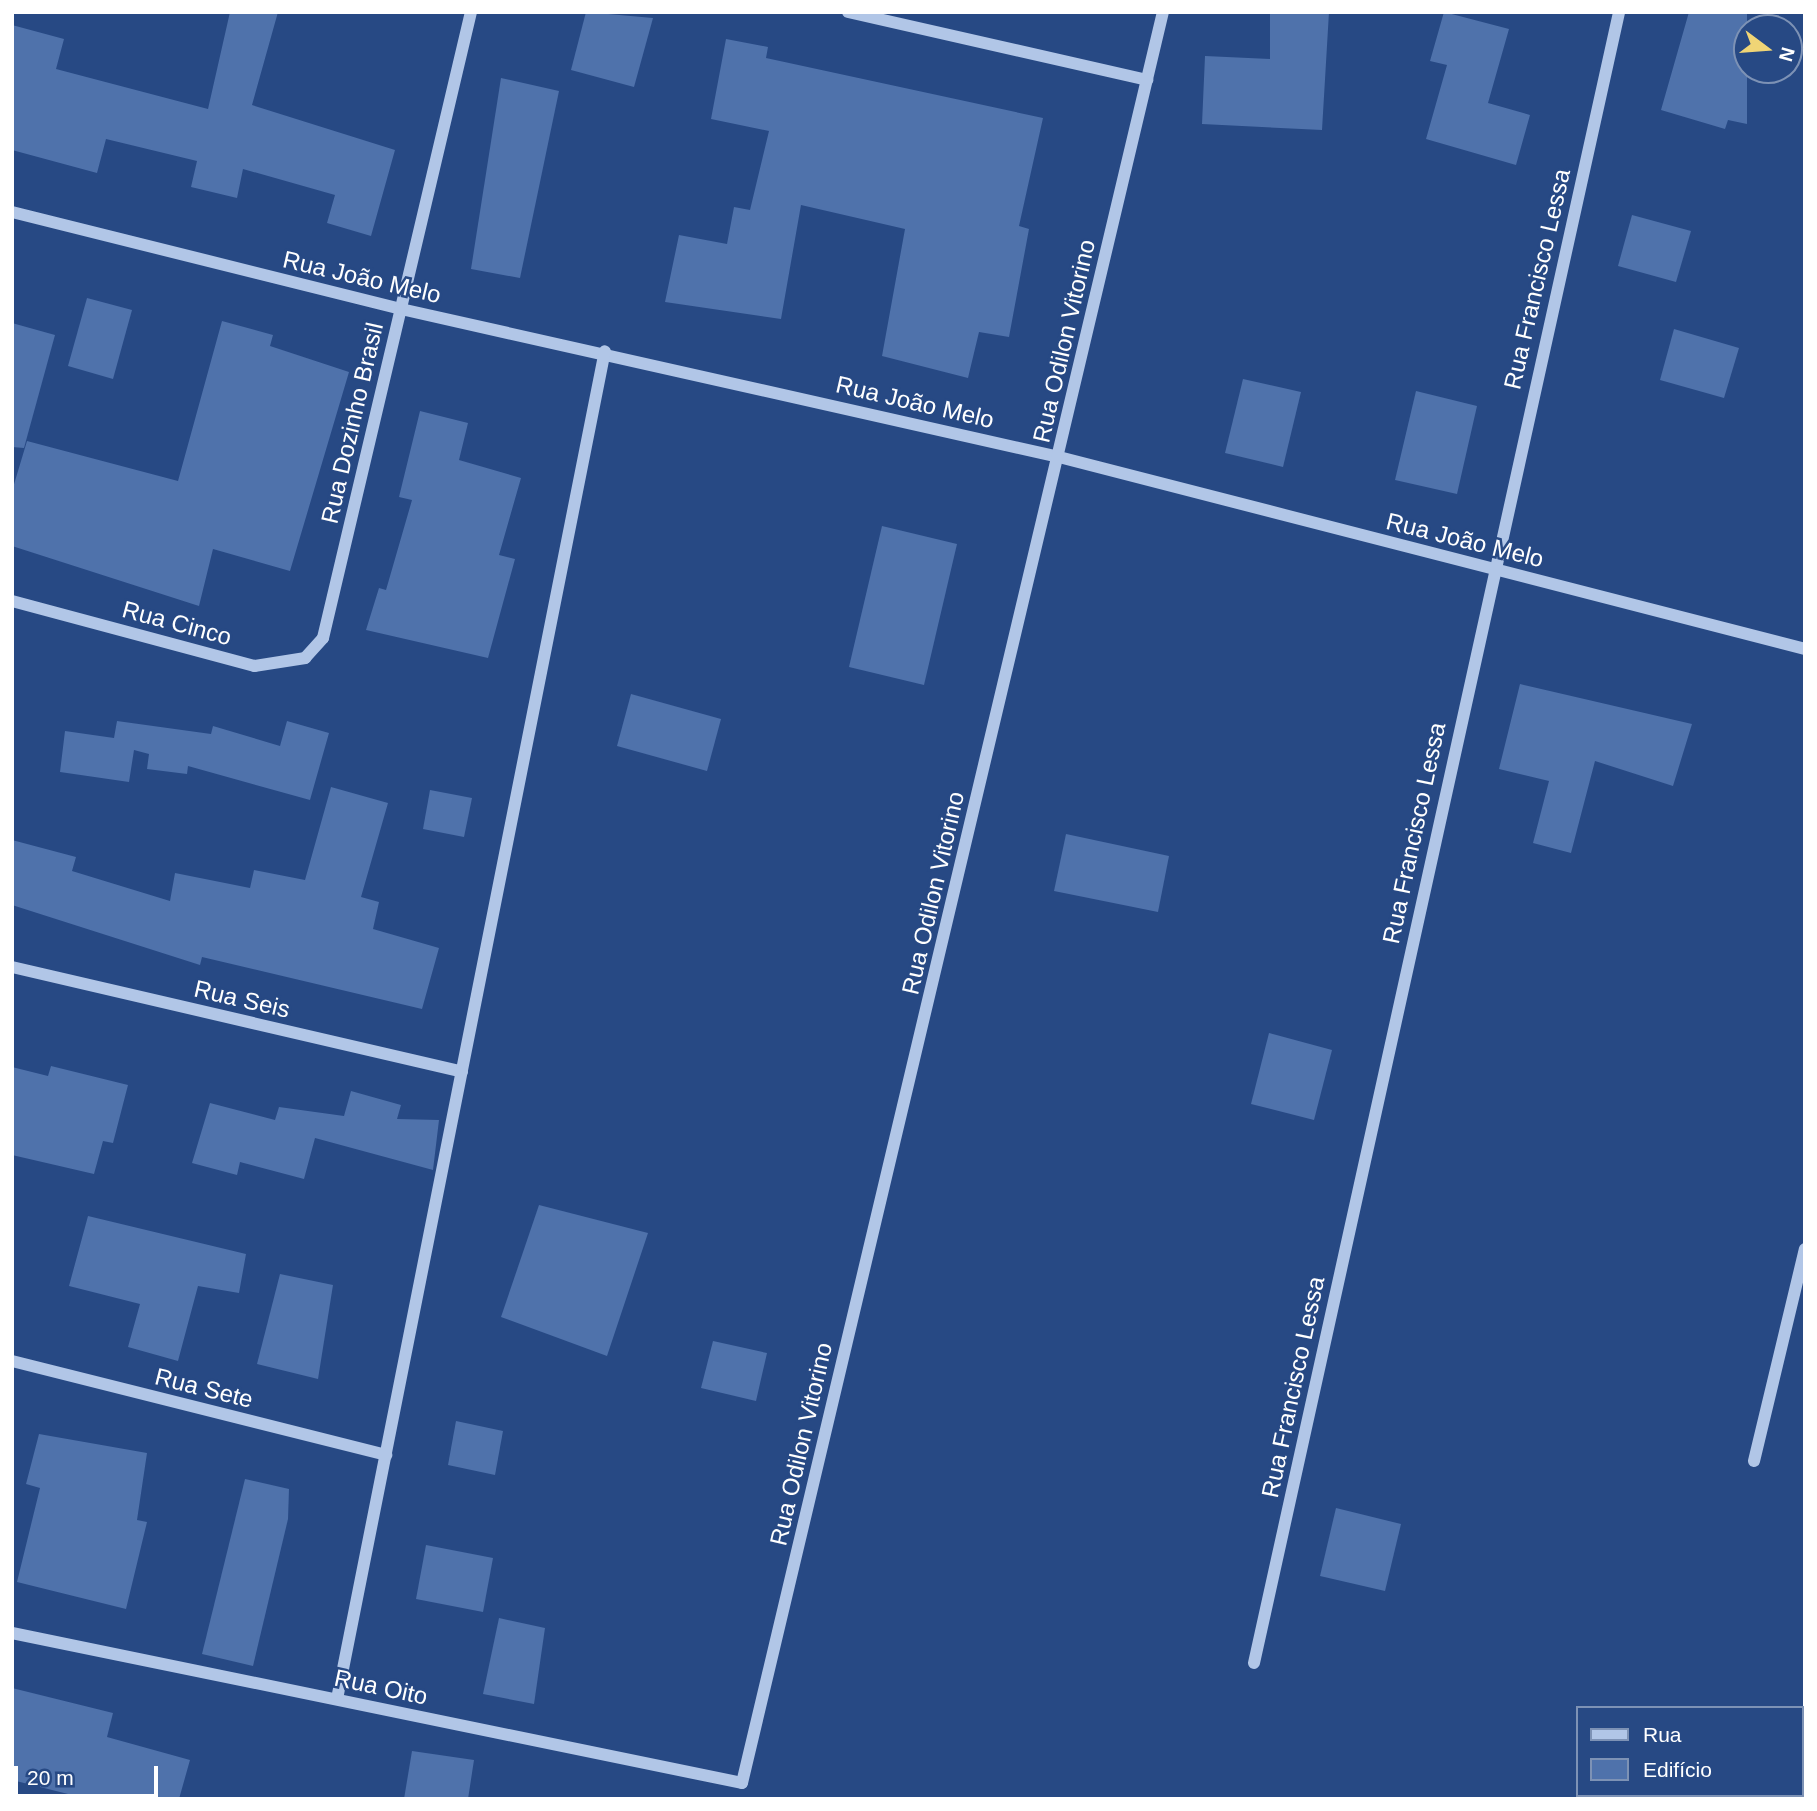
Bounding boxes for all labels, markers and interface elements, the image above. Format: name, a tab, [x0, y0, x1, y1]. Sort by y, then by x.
north arrow	[1733, 14, 1803, 84]
text: N	[1775, 45, 1799, 64]
street label: Rua Francisco Lessa	[1498, 166, 1576, 392]
street label: Rua Odilon Vitorino	[1027, 237, 1101, 445]
street label: Rua João Melo	[280, 245, 444, 309]
street label: Rua Dozinho Brasil	[315, 320, 389, 526]
street label: Rua João Melo	[833, 370, 997, 434]
street label: Rua João Melo	[1383, 507, 1547, 573]
street label: Rua Cinco	[119, 595, 235, 651]
street label: Rua Francisco Lessa	[1376, 720, 1452, 946]
street label: Rua Odilon Vitorino	[896, 789, 970, 997]
street label: Rua Seis	[191, 974, 293, 1024]
street label: Rua Francisco Lessa	[1255, 1274, 1331, 1500]
street label: Rua Odilon Vitorino	[764, 1340, 838, 1548]
street label: Rua Sete	[152, 1362, 256, 1414]
street label: Rua Oito	[332, 1663, 430, 1711]
legend	[1576, 1706, 1803, 1797]
text: Rua	[1643, 1723, 1682, 1746]
scale bar	[18, 1752, 161, 1796]
text: Edifício	[1643, 1758, 1712, 1781]
text: 20 m	[27, 1766, 74, 1789]

